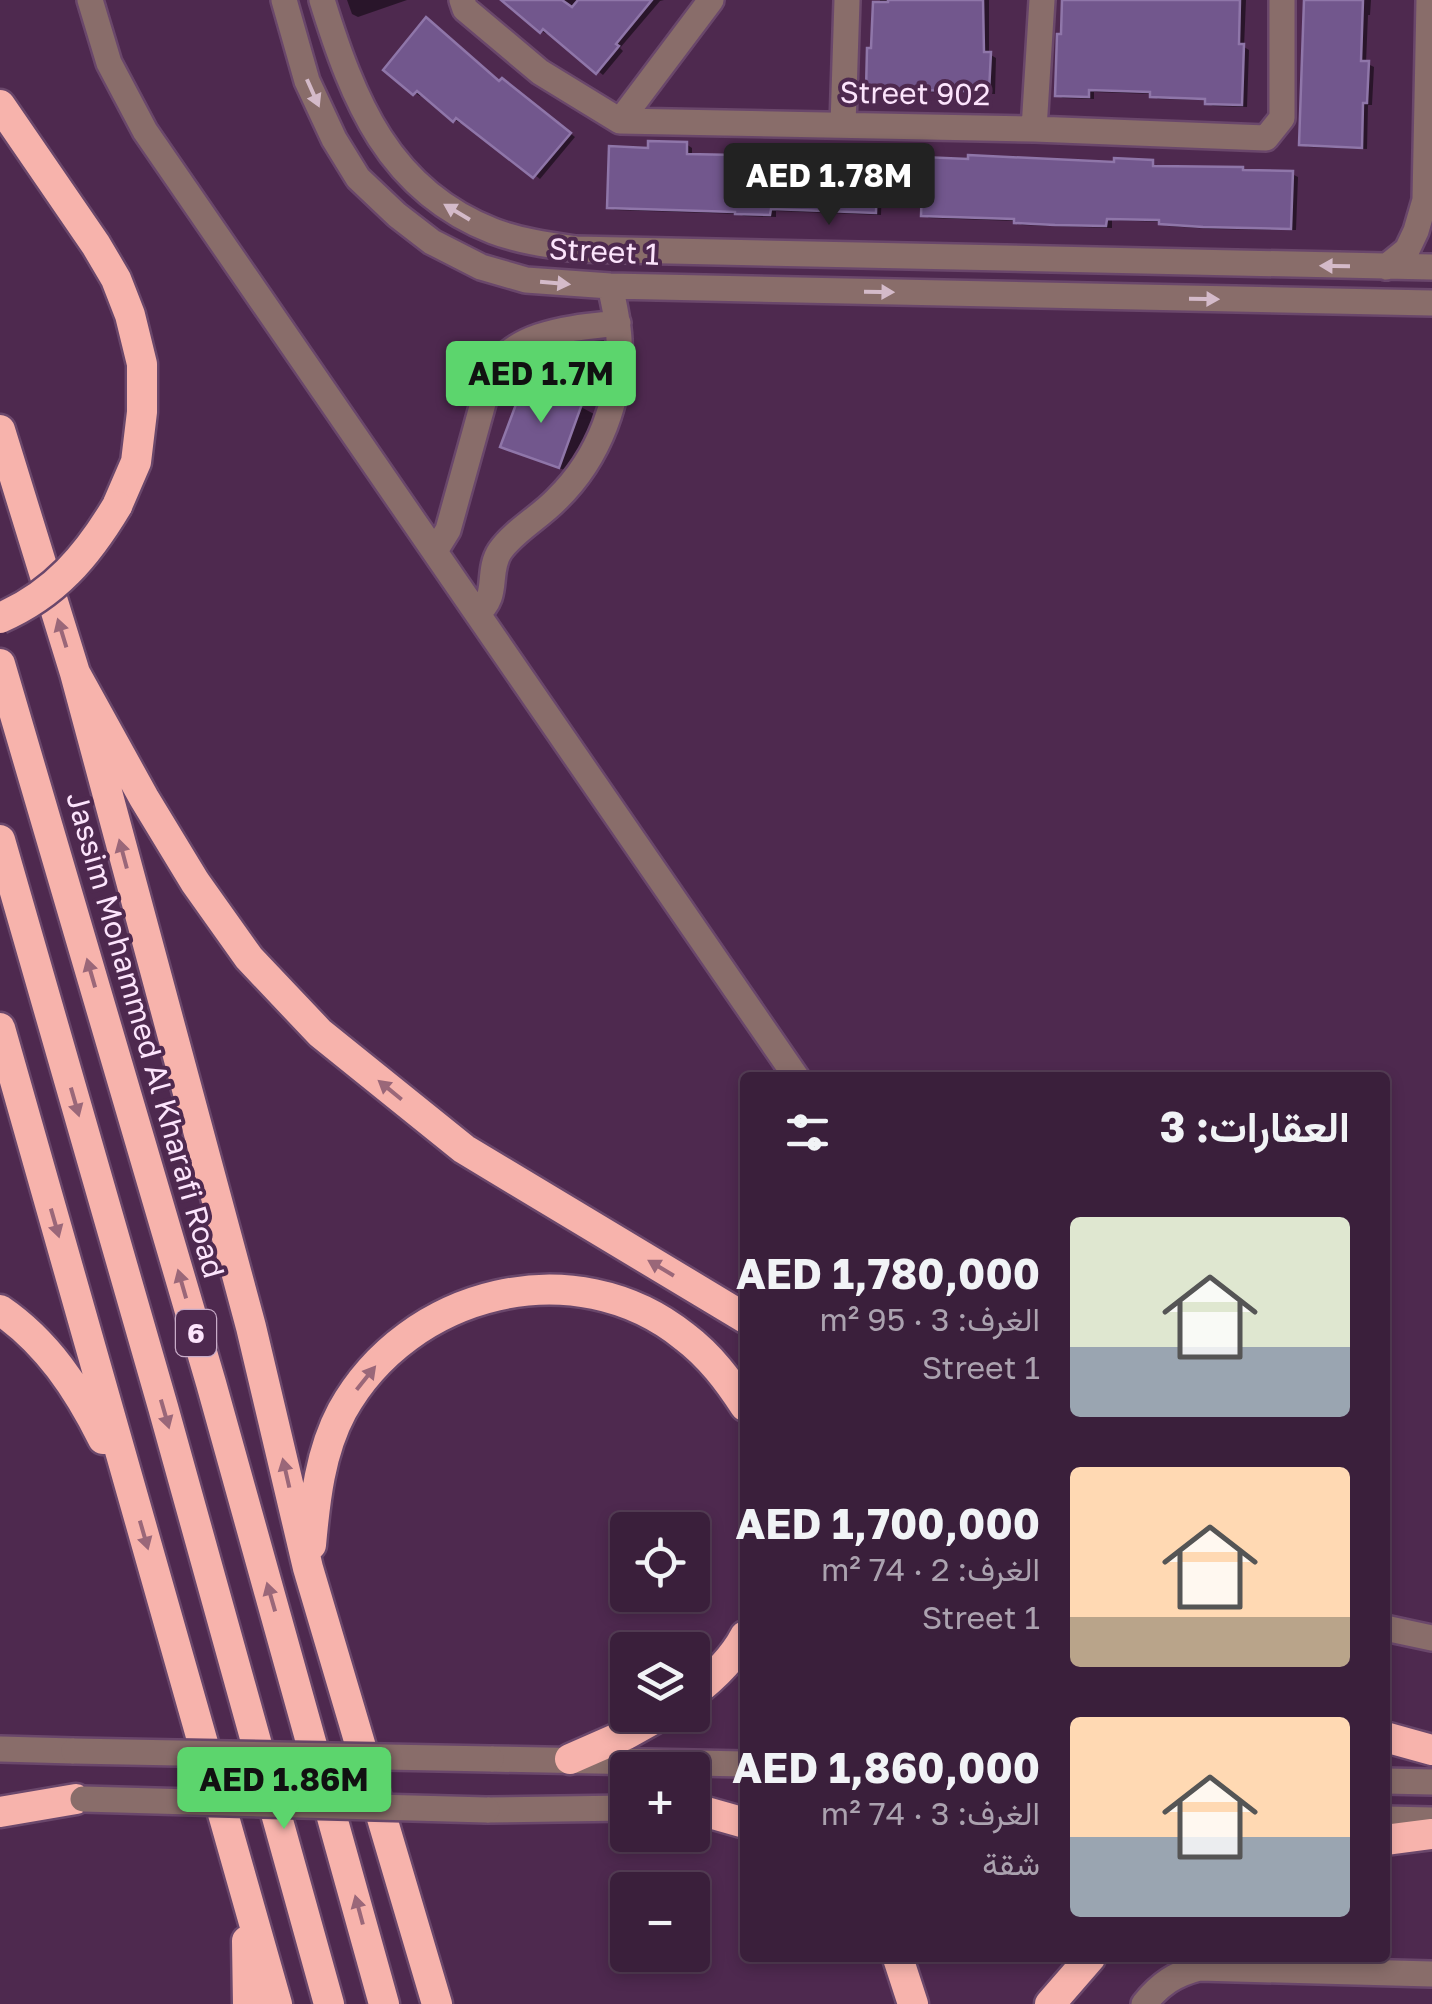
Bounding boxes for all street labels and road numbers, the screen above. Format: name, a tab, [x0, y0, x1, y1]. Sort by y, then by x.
street label: Street 902	[839, 74, 991, 112]
street label: Street 1	[548, 230, 660, 272]
street label: Jassim Mohammed Al Kharafi Road	[59, 787, 233, 1282]
road number: 6	[176, 1310, 216, 1356]

